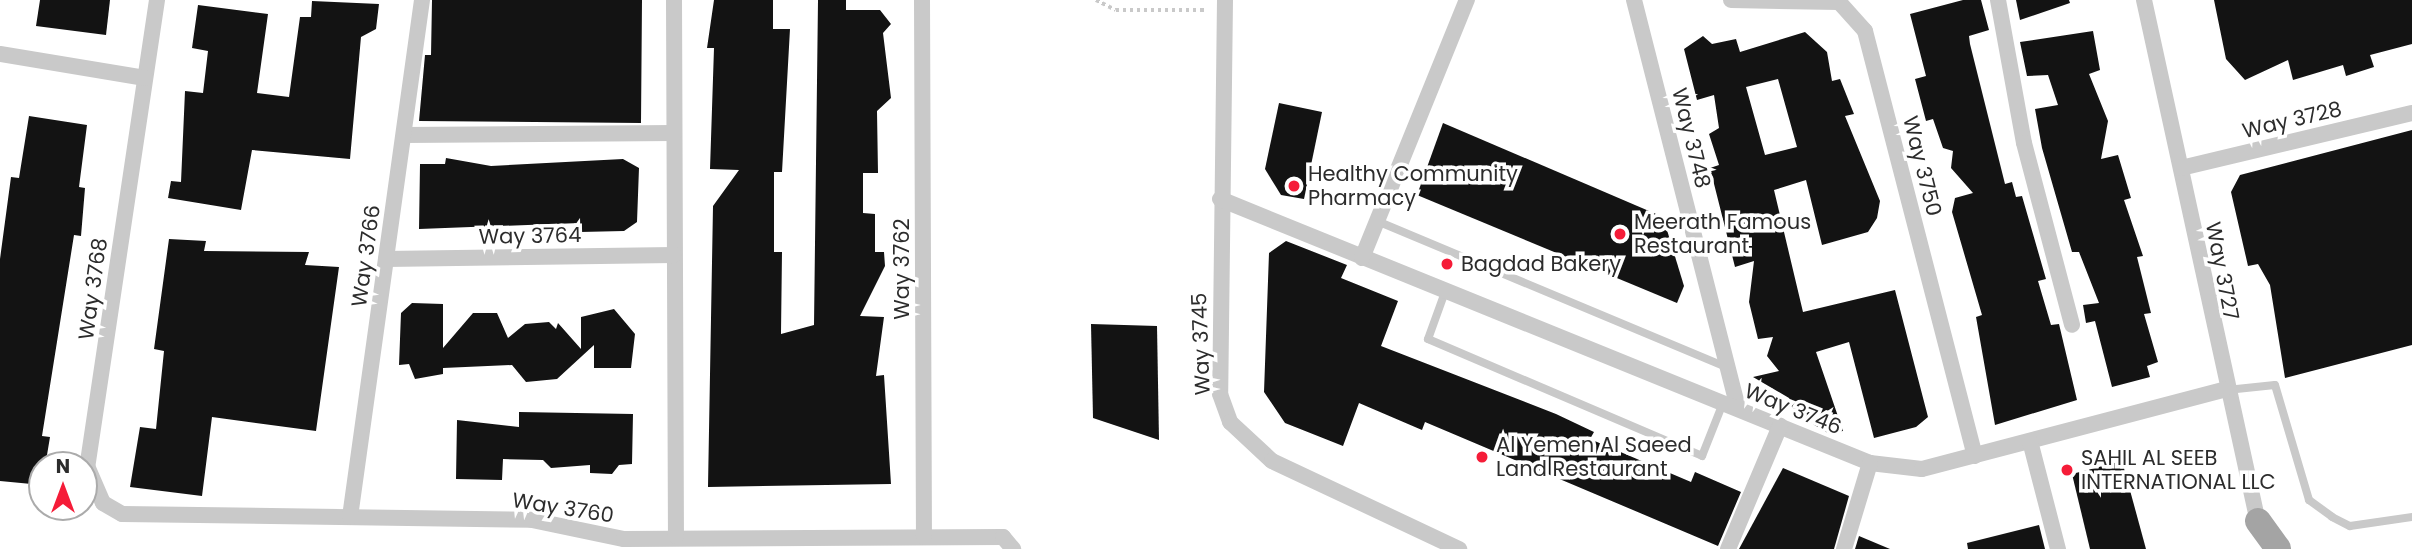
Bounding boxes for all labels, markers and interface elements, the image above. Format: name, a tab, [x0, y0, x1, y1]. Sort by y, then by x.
street label: Way 3748	[1666, 85, 1716, 191]
street label: Way 3728	[2240, 96, 2344, 144]
street label: Way 3750	[1897, 113, 1947, 219]
place label: Healthy Community Pharmacy	[1308, 161, 1518, 211]
marker: Healthy Community Pharmacy	[1286, 178, 1302, 194]
street label: Way 3766	[346, 203, 386, 309]
place label: Meerath Famous Restaurant	[1634, 209, 1811, 259]
street label: Way 3762	[889, 218, 915, 320]
street label: Way 3727	[2200, 220, 2244, 322]
street label: Way 3764	[479, 223, 581, 249]
marker: Meerath Famous Restaurant	[1612, 226, 1628, 242]
street label: Way 3768	[73, 236, 113, 342]
place label: Bagdad Bakery	[1461, 251, 1621, 277]
marker: Bagdad Bakery	[1439, 256, 1455, 272]
street label: Way 3745	[1187, 292, 1215, 396]
street label: Way 3746	[1741, 378, 1845, 440]
place label: Al Yemen Al Saeed Land Restaurant	[1496, 432, 1692, 482]
place label: SAHIL AL SEEB INTERNATIONAL LLC	[2081, 445, 2276, 495]
marker: Al Yemen Al Saeed Land Restaurant	[1474, 449, 1490, 465]
north arrow	[28, 451, 98, 521]
text: N	[56, 453, 70, 480]
marker: SAHIL AL SEEB INTERNATIONAL LLC	[2059, 462, 2075, 478]
street label: Way 3760	[510, 488, 616, 528]

